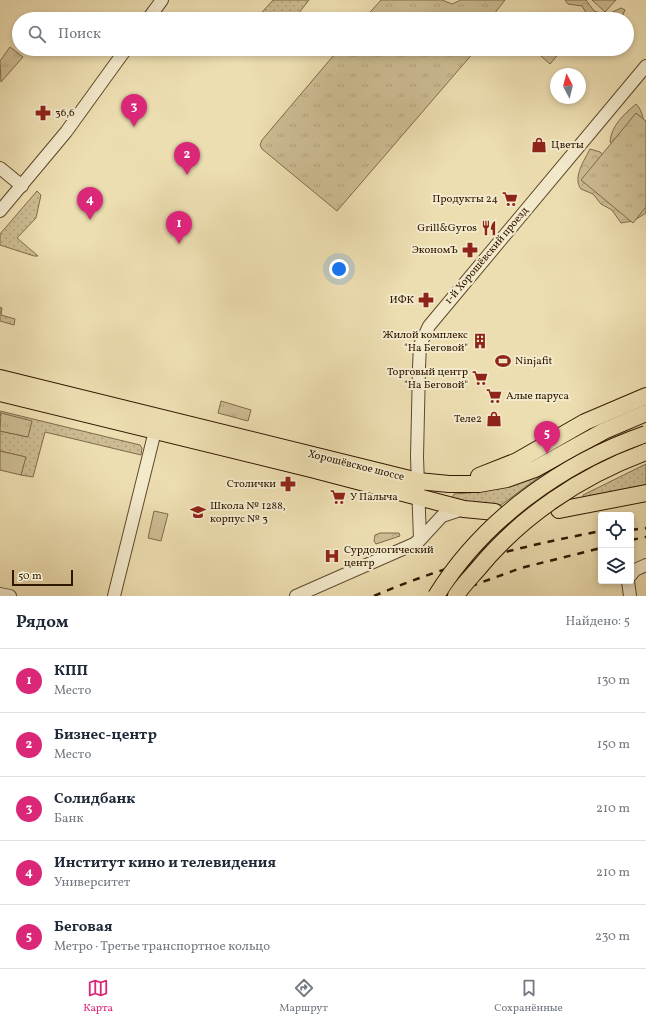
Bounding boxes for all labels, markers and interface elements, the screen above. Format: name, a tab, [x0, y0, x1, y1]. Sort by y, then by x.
search box	[12, 12, 634, 56]
icon: search	[26, 23, 48, 45]
text: Поиск	[58, 24, 101, 45]
north arrow	[550, 68, 586, 104]
pin: 3	[121, 94, 147, 127]
pharmacy icon: 36,6	[34, 104, 52, 122]
place label: 36,6	[55, 106, 75, 121]
shop icon: Цветы	[530, 136, 548, 154]
place label: Цветы	[551, 138, 584, 153]
pin: 2	[174, 142, 200, 175]
pin: 4	[77, 187, 103, 220]
supermarket icon: Продукты 24	[501, 190, 519, 208]
place label: Продукты 24	[432, 192, 498, 207]
street label: 1-й Хорошёвский проезд	[442, 203, 533, 308]
pin: 1	[166, 211, 192, 244]
restaurant icon: Grill&Gyros	[480, 219, 498, 237]
place label: Grill&Gyros	[417, 221, 477, 236]
pharmacy icon: ЭкономЪ	[461, 241, 479, 259]
place label: ЭкономЪ	[412, 243, 458, 258]
your location	[329, 259, 349, 279]
pharmacy icon: ИФК	[417, 291, 435, 309]
place label: ИФК	[389, 293, 415, 308]
place label: Жилой комплекс "На Беговой"	[383, 328, 468, 356]
building icon: Жилой комплекс "На Беговой"	[471, 332, 489, 350]
sports icon: Ninjafit	[494, 352, 512, 370]
place label: Ninjafit	[515, 354, 553, 369]
place label: Торговый центр "На Беговой"	[387, 365, 468, 393]
supermarket icon: Торговый центр "На Беговой"	[471, 369, 489, 387]
supermarket icon: Алые паруса	[485, 387, 503, 405]
place label: Алые паруса	[506, 389, 569, 404]
shop icon: Теле2	[485, 410, 503, 428]
place label: Теле2	[454, 412, 482, 427]
pin: 5	[534, 421, 560, 454]
street label: Хорошёвское шоссе	[306, 447, 406, 485]
pharmacy icon: Столички	[279, 475, 297, 493]
place label: Столички	[227, 477, 276, 492]
supermarket icon: У Палыча	[329, 488, 347, 506]
place label: У Палыча	[350, 490, 398, 505]
place label: Школа № 1288, корпус № 3	[210, 499, 286, 527]
school or university icon: Школа № 1288, корпус № 3	[189, 503, 207, 521]
map controls	[598, 512, 634, 584]
button: locate	[598, 512, 634, 548]
place label: Сурдологический центр	[344, 543, 434, 571]
hospital icon: Сурдологический центр	[323, 547, 341, 565]
button: layers	[598, 548, 634, 584]
scale bar	[12, 568, 73, 587]
text: 50 m	[18, 569, 42, 584]
text: Рядом	[16, 611, 69, 634]
text: Найдено: 5	[566, 613, 630, 631]
text: КПП	[54, 661, 88, 682]
text: 1	[26, 672, 32, 690]
text: 130 m	[597, 672, 630, 690]
text: Место	[54, 682, 91, 700]
text: Бизнес-центр	[54, 725, 157, 746]
text: 2	[26, 736, 32, 754]
text: 150 m	[597, 736, 630, 754]
text: Место	[54, 746, 91, 764]
text: Солидбанк	[54, 789, 135, 810]
text: 3	[26, 800, 32, 818]
text: 210 m	[596, 800, 630, 818]
text: Банк	[54, 810, 83, 828]
text: Институт кино и телевидения	[54, 853, 276, 874]
text: 4	[25, 864, 33, 882]
text: 210 m	[596, 864, 630, 882]
text: Университет	[54, 874, 130, 892]
text: Беговая	[54, 917, 112, 938]
text: 5	[26, 928, 32, 946]
text: 230 m	[595, 928, 630, 946]
text: Метро · Третье транспортное кольцо	[54, 938, 270, 956]
tab: Карта	[83, 977, 113, 1016]
tab: Маршрут	[279, 977, 328, 1016]
tab: Сохранённые	[494, 977, 563, 1016]

